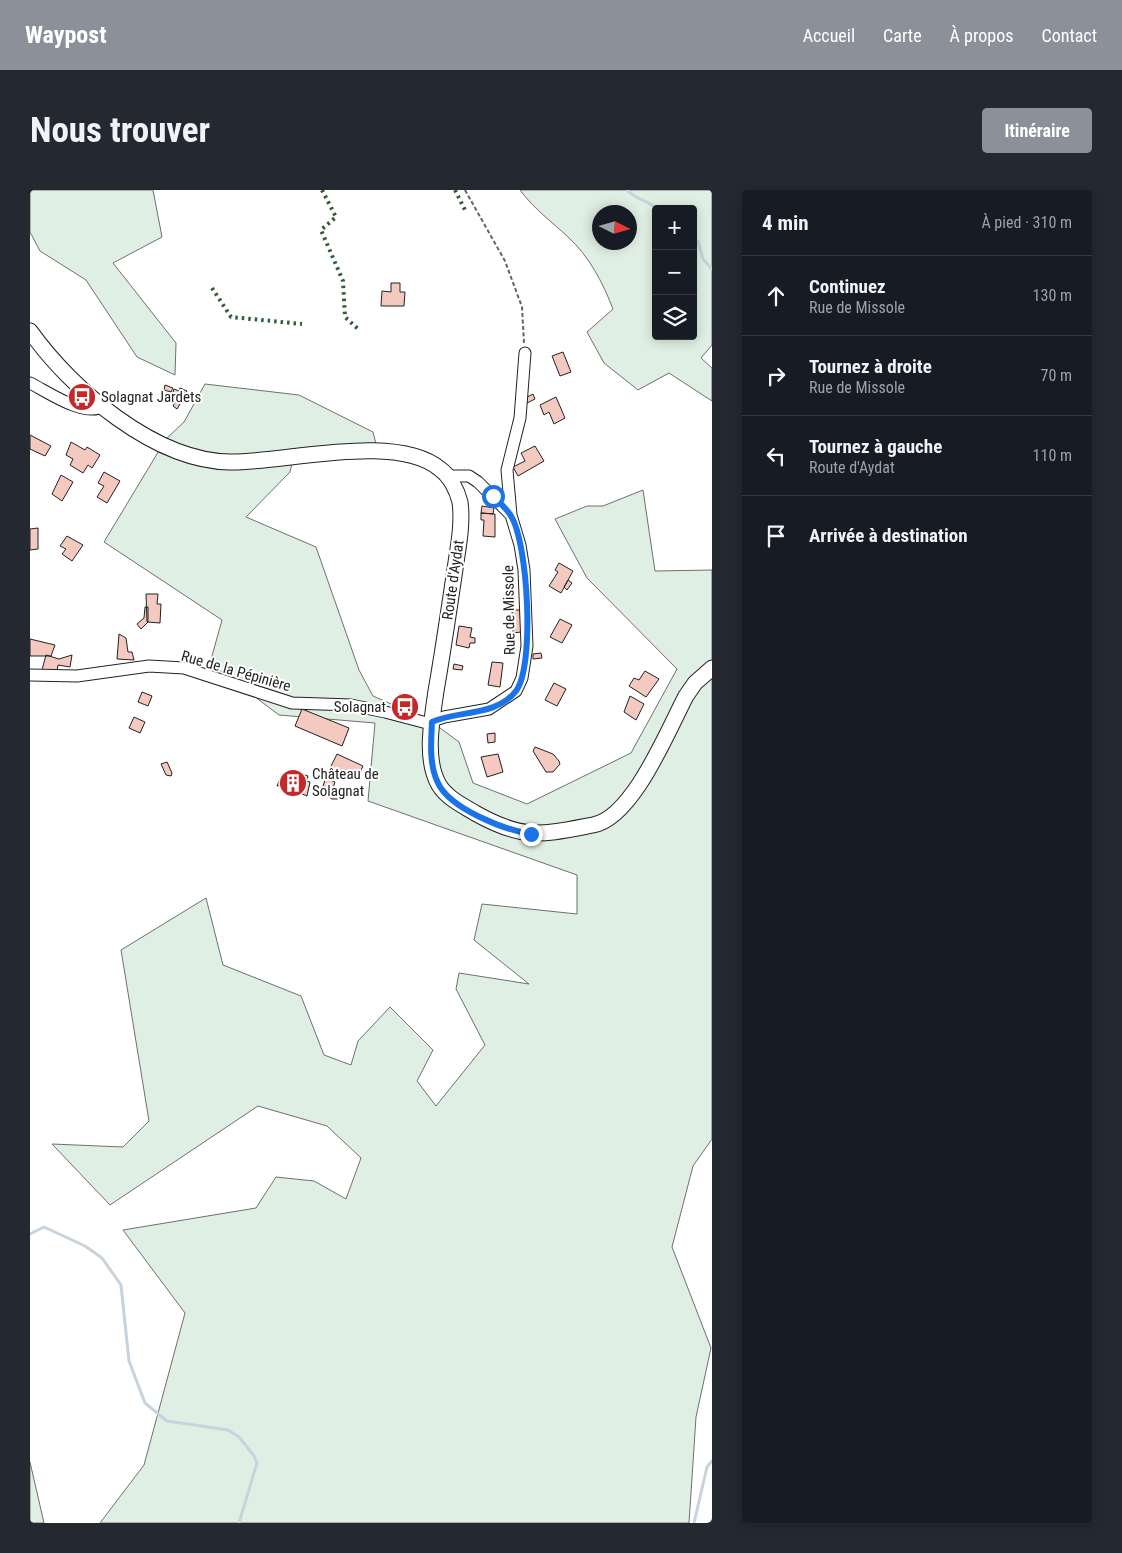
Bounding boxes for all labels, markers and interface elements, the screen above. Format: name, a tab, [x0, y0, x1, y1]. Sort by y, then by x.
text: Waypost	[25, 21, 107, 49]
text: Accueil	[803, 25, 855, 46]
text: Carte	[883, 25, 922, 46]
text: À propos	[950, 25, 1013, 46]
text: Contact	[1041, 25, 1097, 46]
button: Itinéraire	[982, 108, 1092, 153]
text: Nous trouver	[30, 110, 210, 151]
north arrow	[592, 205, 637, 250]
map controls	[652, 205, 697, 340]
button: +	[652, 205, 697, 250]
text: 4 min	[762, 211, 809, 235]
text: À pied · 310 m	[981, 213, 1072, 232]
button: −	[652, 250, 697, 295]
text: Continuez	[809, 275, 886, 298]
icon: ahead	[762, 282, 790, 310]
text: 130 m	[1033, 286, 1072, 305]
button: layers	[652, 295, 697, 340]
text: Rue de Missole	[809, 298, 905, 317]
text: Tournez à droite	[809, 355, 932, 378]
icon: right	[762, 362, 790, 390]
text: 70 m	[1040, 366, 1072, 385]
text: Rue de Missole	[809, 378, 905, 397]
bus stop icon: Solagnat Jardets	[67, 382, 97, 412]
place label: Solagnat Jardets	[101, 388, 201, 406]
text: Tournez à gauche	[809, 435, 942, 458]
icon: left	[762, 442, 790, 470]
text: 110 m	[1033, 446, 1072, 465]
text: Route d'Aydat	[809, 458, 895, 477]
route start	[482, 485, 505, 508]
icon: arrive	[762, 522, 790, 550]
text: Arrivée à destination	[809, 524, 968, 547]
street label: Route d'Aydat	[438, 539, 468, 621]
street label: Rue de Missole	[499, 565, 519, 655]
street label: Rue de la Pépinière	[179, 647, 293, 695]
bus stop icon: Solagnat	[390, 692, 420, 722]
place label: Solagnat	[334, 698, 386, 716]
place label: Château de Solagnat	[312, 765, 379, 800]
building icon: Château de Solagnat	[278, 768, 308, 798]
route end	[520, 823, 543, 846]

